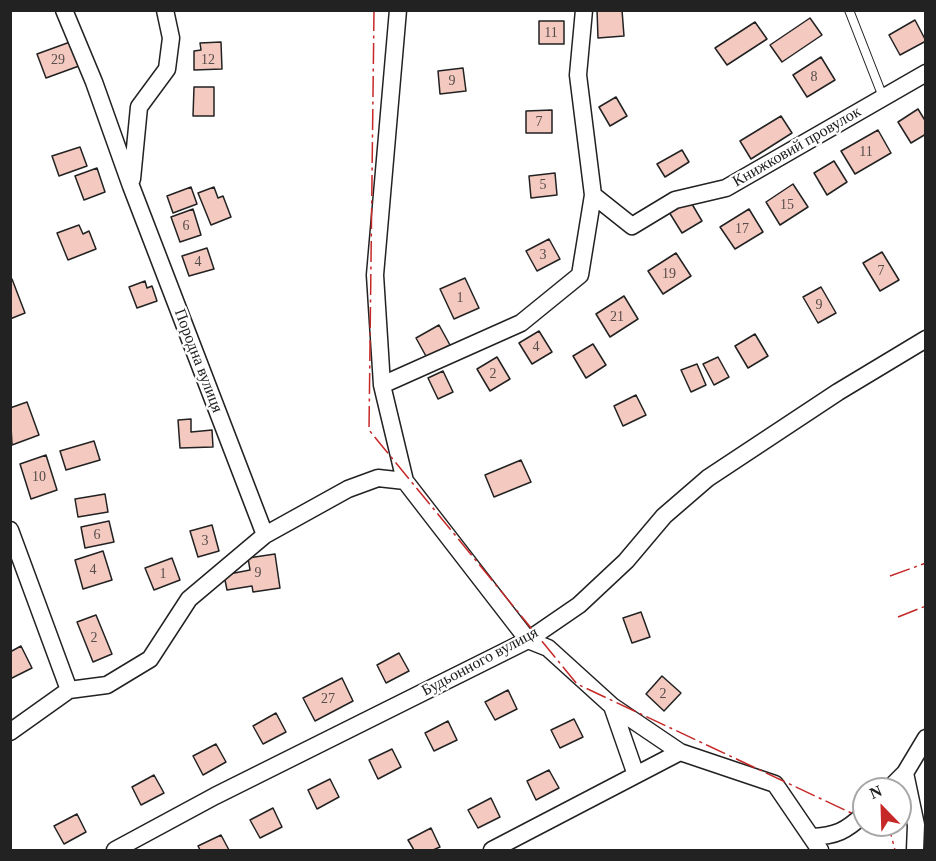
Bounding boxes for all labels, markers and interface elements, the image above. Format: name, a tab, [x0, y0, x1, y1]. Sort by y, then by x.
house number: 11	[544, 25, 558, 41]
house number: 29	[51, 52, 65, 68]
house number: 12	[201, 52, 215, 68]
house number: 8	[810, 69, 818, 85]
house number: 9	[448, 73, 455, 89]
street label: Книжковий провулок	[729, 102, 865, 192]
house number: 7	[536, 114, 542, 130]
house number: 11	[859, 144, 873, 160]
house number: 5	[540, 177, 546, 193]
house number: 15	[780, 197, 794, 213]
house number: 6	[182, 218, 190, 234]
house number: 17	[735, 221, 749, 237]
house number: 3	[540, 247, 546, 263]
house number: 4	[194, 254, 202, 270]
house number: 7	[878, 263, 885, 279]
house number: 19	[662, 266, 676, 282]
house number: 1	[457, 290, 464, 306]
house number: 9	[816, 297, 822, 313]
street label: Породна вулиця	[169, 306, 227, 416]
house number: 21	[610, 309, 624, 325]
house number: 4	[532, 339, 540, 355]
house number: 2	[490, 366, 496, 382]
house number: 10	[32, 469, 46, 485]
house number: 6	[94, 527, 100, 543]
house number: 3	[201, 533, 208, 549]
house number: 4	[90, 562, 96, 578]
house number: 9	[254, 565, 262, 581]
house number: 1	[160, 566, 166, 582]
street label: Будьонного вулиця	[418, 623, 542, 701]
house number: 2	[90, 630, 98, 646]
house number: 2	[660, 686, 666, 702]
house number: 27	[321, 691, 335, 707]
north arrow	[852, 777, 912, 837]
text: N	[867, 782, 884, 802]

